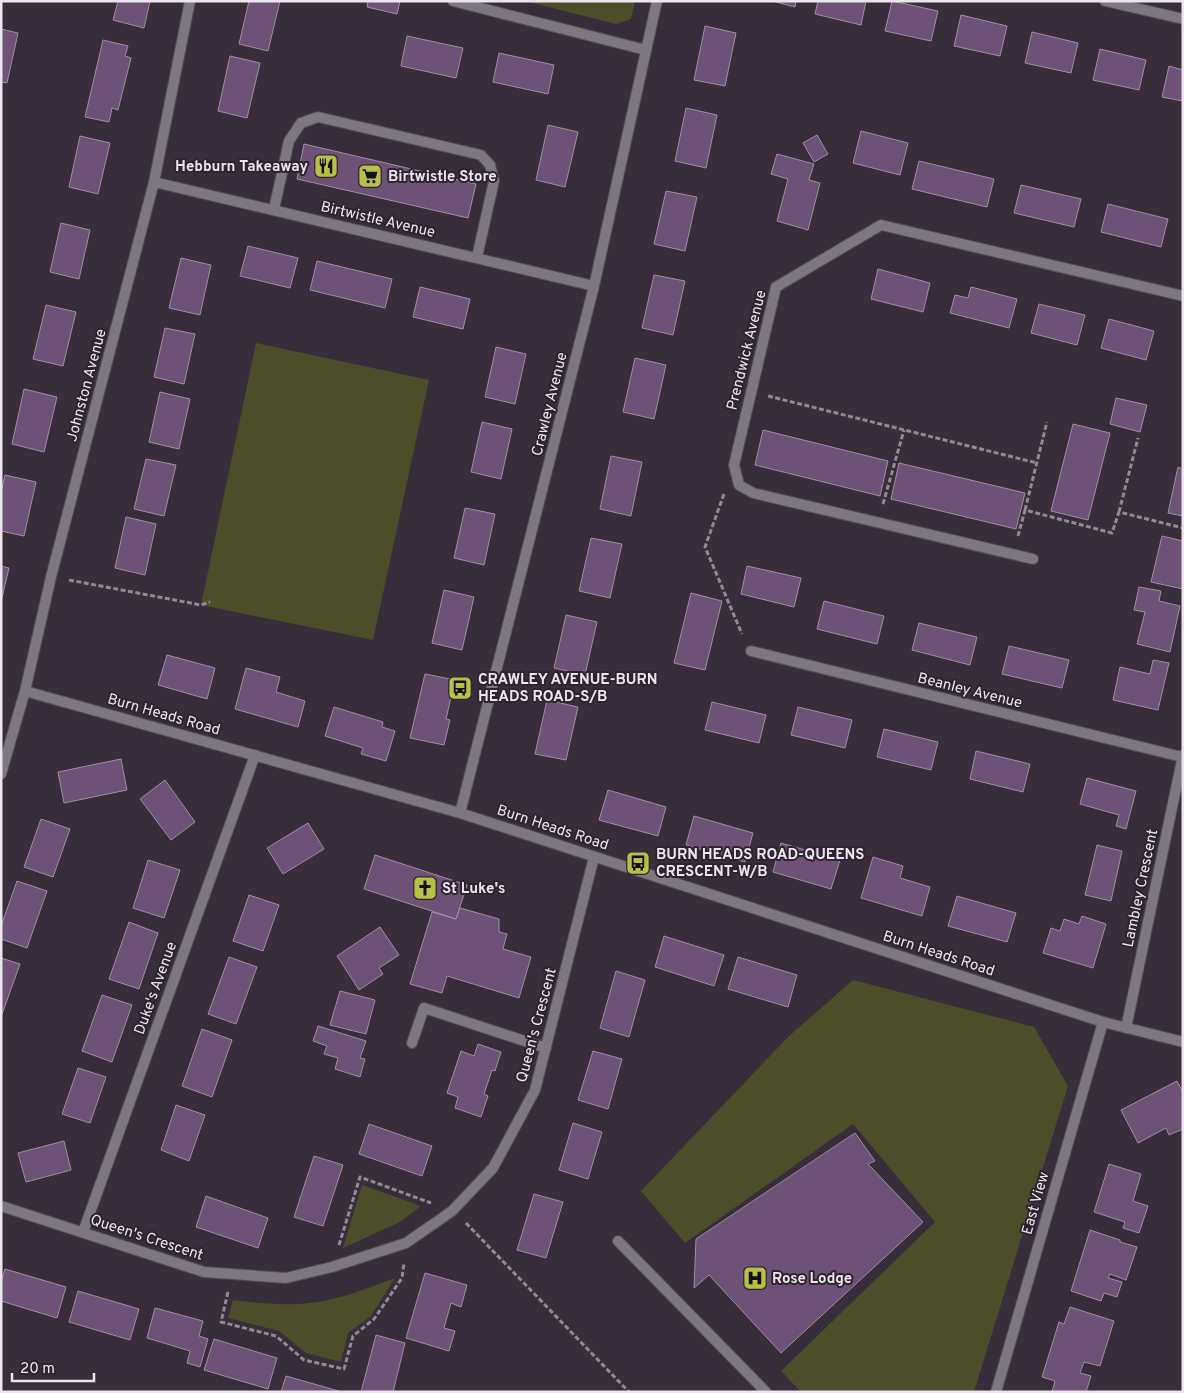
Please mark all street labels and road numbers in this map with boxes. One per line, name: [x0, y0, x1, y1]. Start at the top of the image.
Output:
street label: Birtwistle Avenue: [319, 198, 437, 243]
street label: Prendwick Avenue: [723, 288, 772, 412]
street label: Johnston Avenue: [63, 327, 112, 444]
street label: Crawley Avenue: [528, 350, 573, 458]
street label: Beanley Avenue: [915, 669, 1024, 714]
street label: Burn Heads Road: [105, 690, 222, 741]
street label: Burn Heads Road: [494, 801, 611, 855]
street label: Lambley Crescent: [1120, 827, 1163, 949]
street label: Burn Heads Road: [880, 927, 997, 981]
street label: Duke's Avenue: [131, 939, 182, 1038]
street label: Queen's Crescent: [513, 966, 562, 1085]
street label: East View: [1018, 1170, 1055, 1237]
street label: Queen's Crescent: [88, 1211, 205, 1266]

